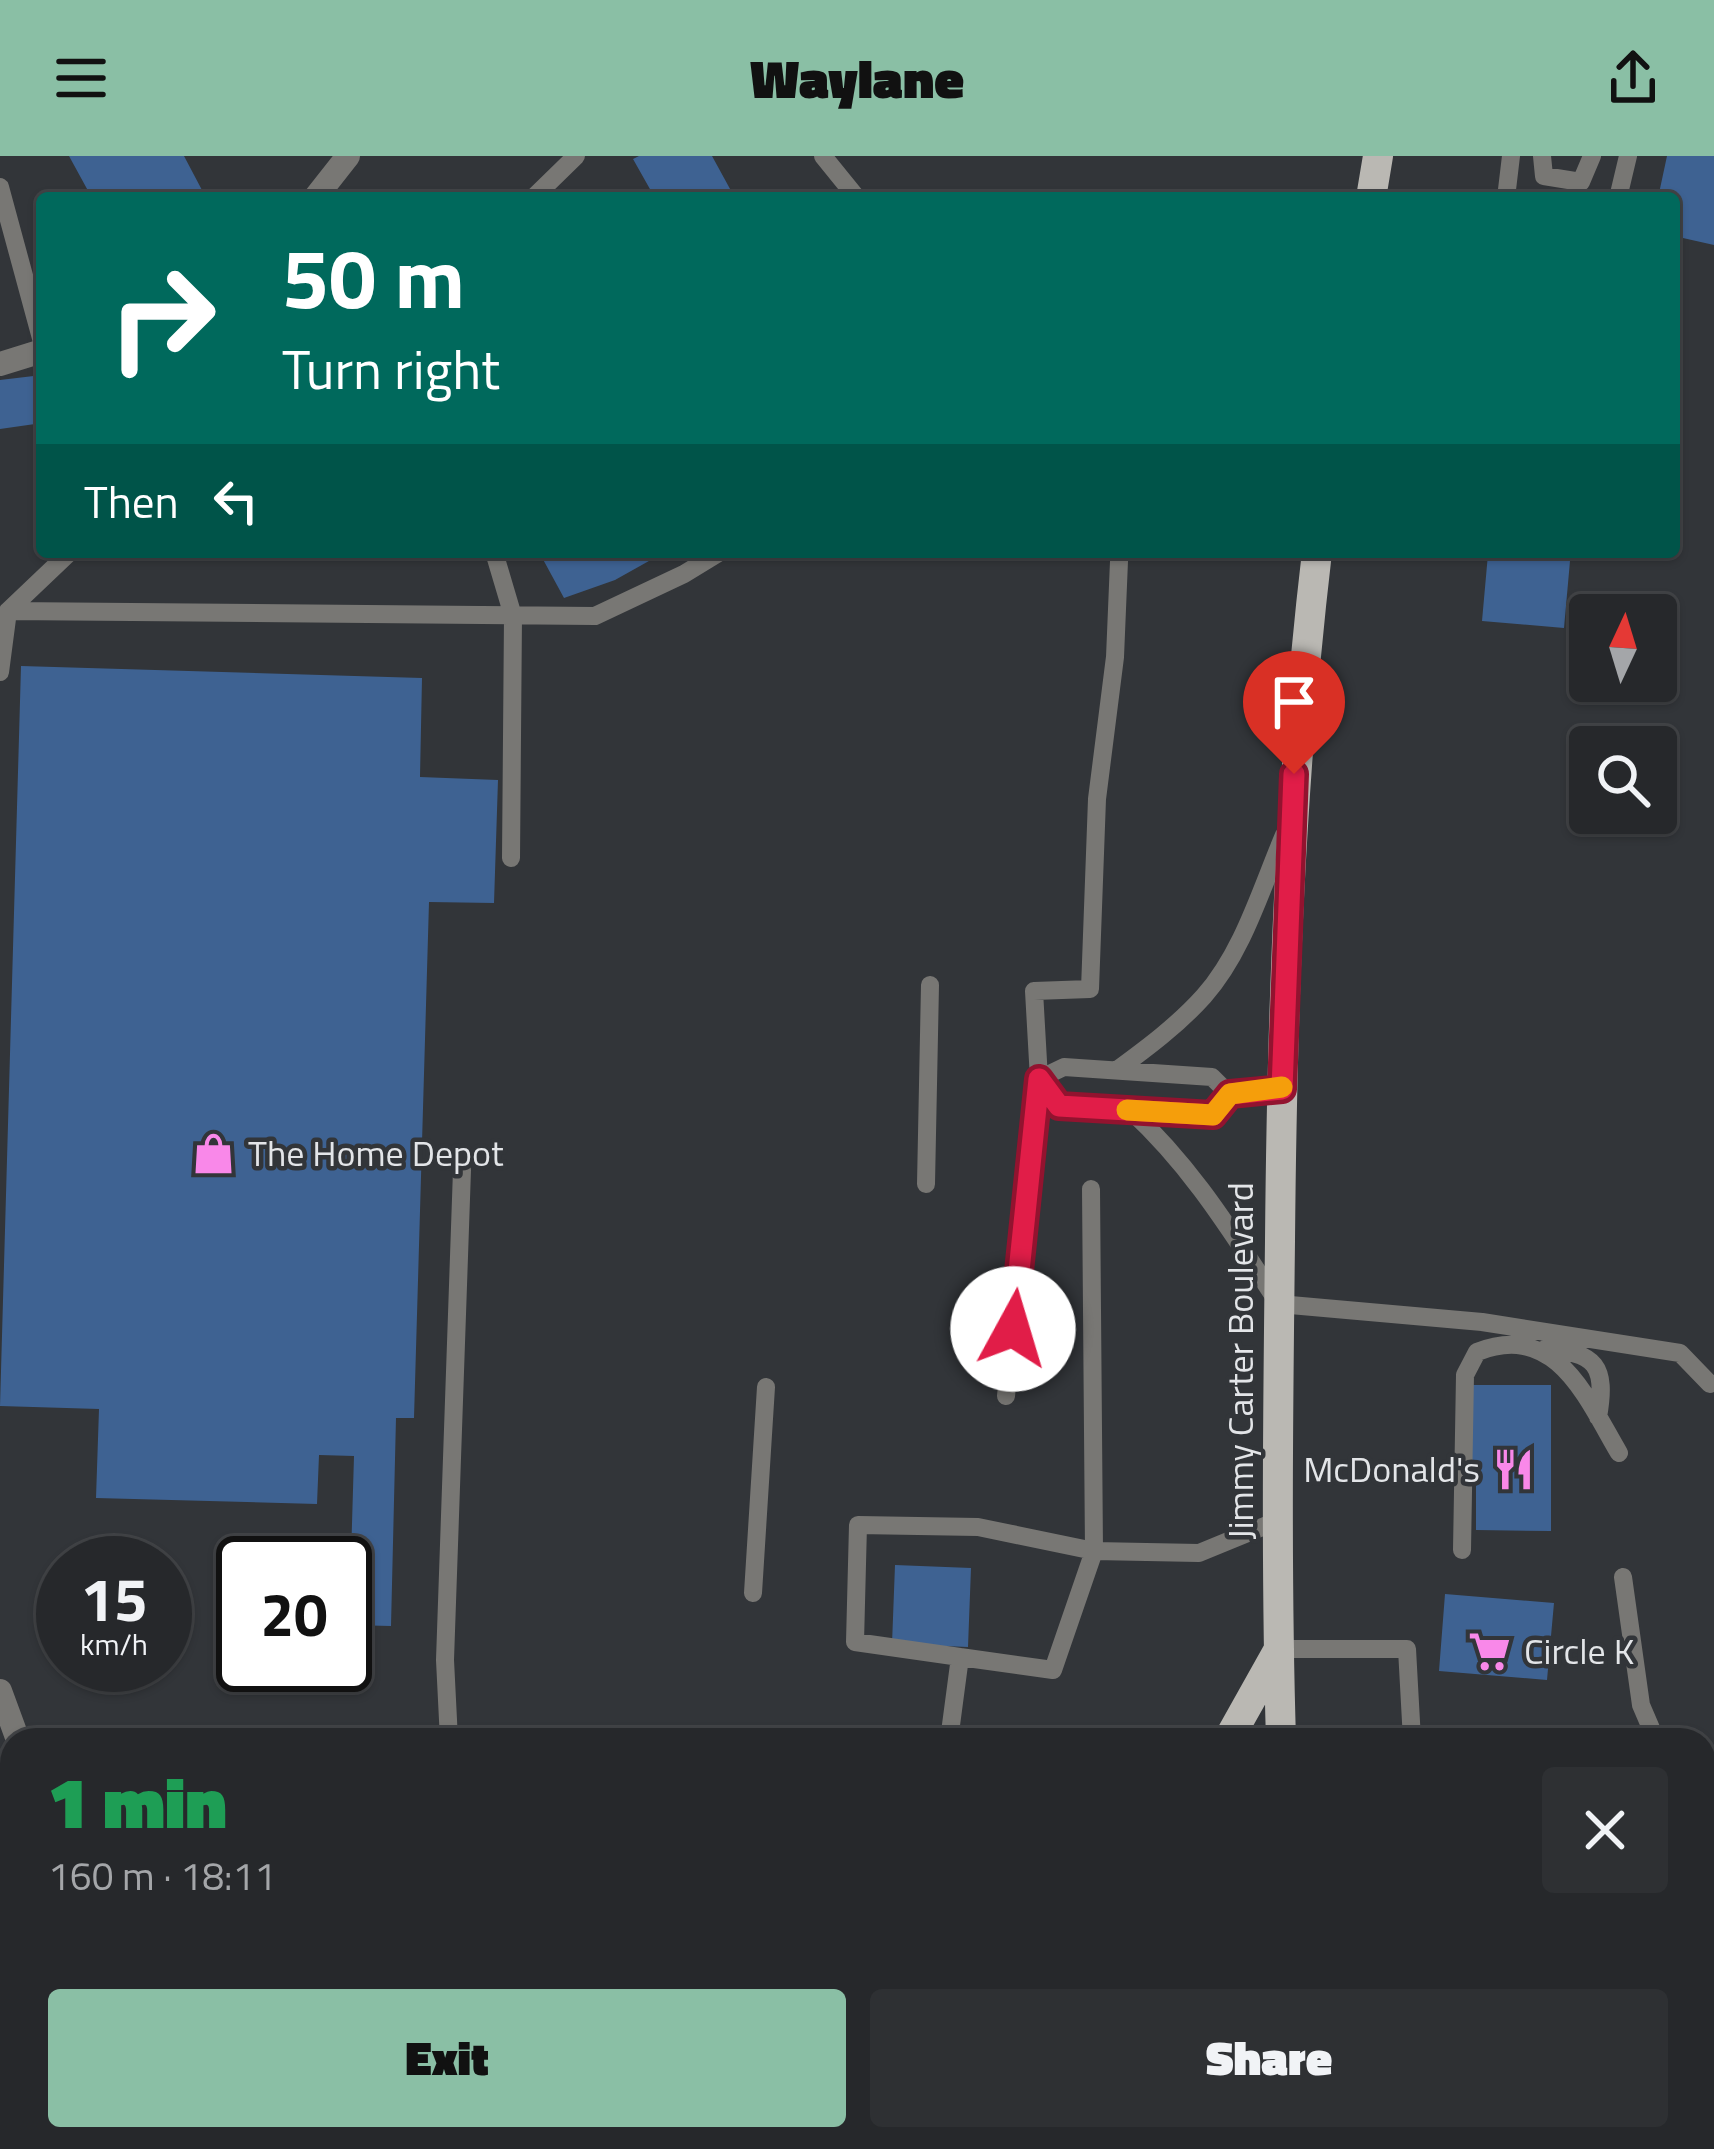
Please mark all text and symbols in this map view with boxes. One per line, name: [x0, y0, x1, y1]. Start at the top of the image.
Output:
text: Waylane: [750, 37, 964, 119]
icon: menu: [48, 45, 114, 111]
icon: share: [1600, 45, 1666, 111]
text: 50 m: [282, 213, 465, 341]
icon: right: [84, 240, 240, 396]
text: Turn right: [282, 328, 500, 410]
text: Then: [84, 467, 179, 535]
icon: left: [203, 468, 269, 534]
north arrow: [1569, 594, 1677, 702]
map controls: [1569, 594, 1677, 834]
pin: [1243, 651, 1345, 774]
icon: arrive: [1261, 669, 1327, 735]
button: search: [1569, 726, 1677, 834]
place label: The Home Depot: [248, 1125, 504, 1180]
shop icon: The Home Depot: [191, 1130, 237, 1176]
street label: Jimmy Carter Boulevard: [1212, 1182, 1267, 1540]
position arrow: [950, 1266, 1076, 1392]
place label: McDonald's: [1303, 1441, 1480, 1496]
restaurant icon: McDonald's: [1491, 1446, 1537, 1492]
speed limit sign: 20: [216, 1536, 372, 1692]
text: 15: [80, 1553, 148, 1644]
text: km/h: [80, 1621, 148, 1667]
place label: Circle K: [1524, 1623, 1634, 1678]
supermarket icon: Circle K: [1467, 1628, 1513, 1674]
text: 1 min: [48, 1746, 227, 1856]
button: close: [1542, 1767, 1668, 1893]
text: 160 m · 18:11: [48, 1846, 276, 1905]
button: Exit: [48, 1989, 846, 2127]
button: Share: [870, 1989, 1668, 2127]

